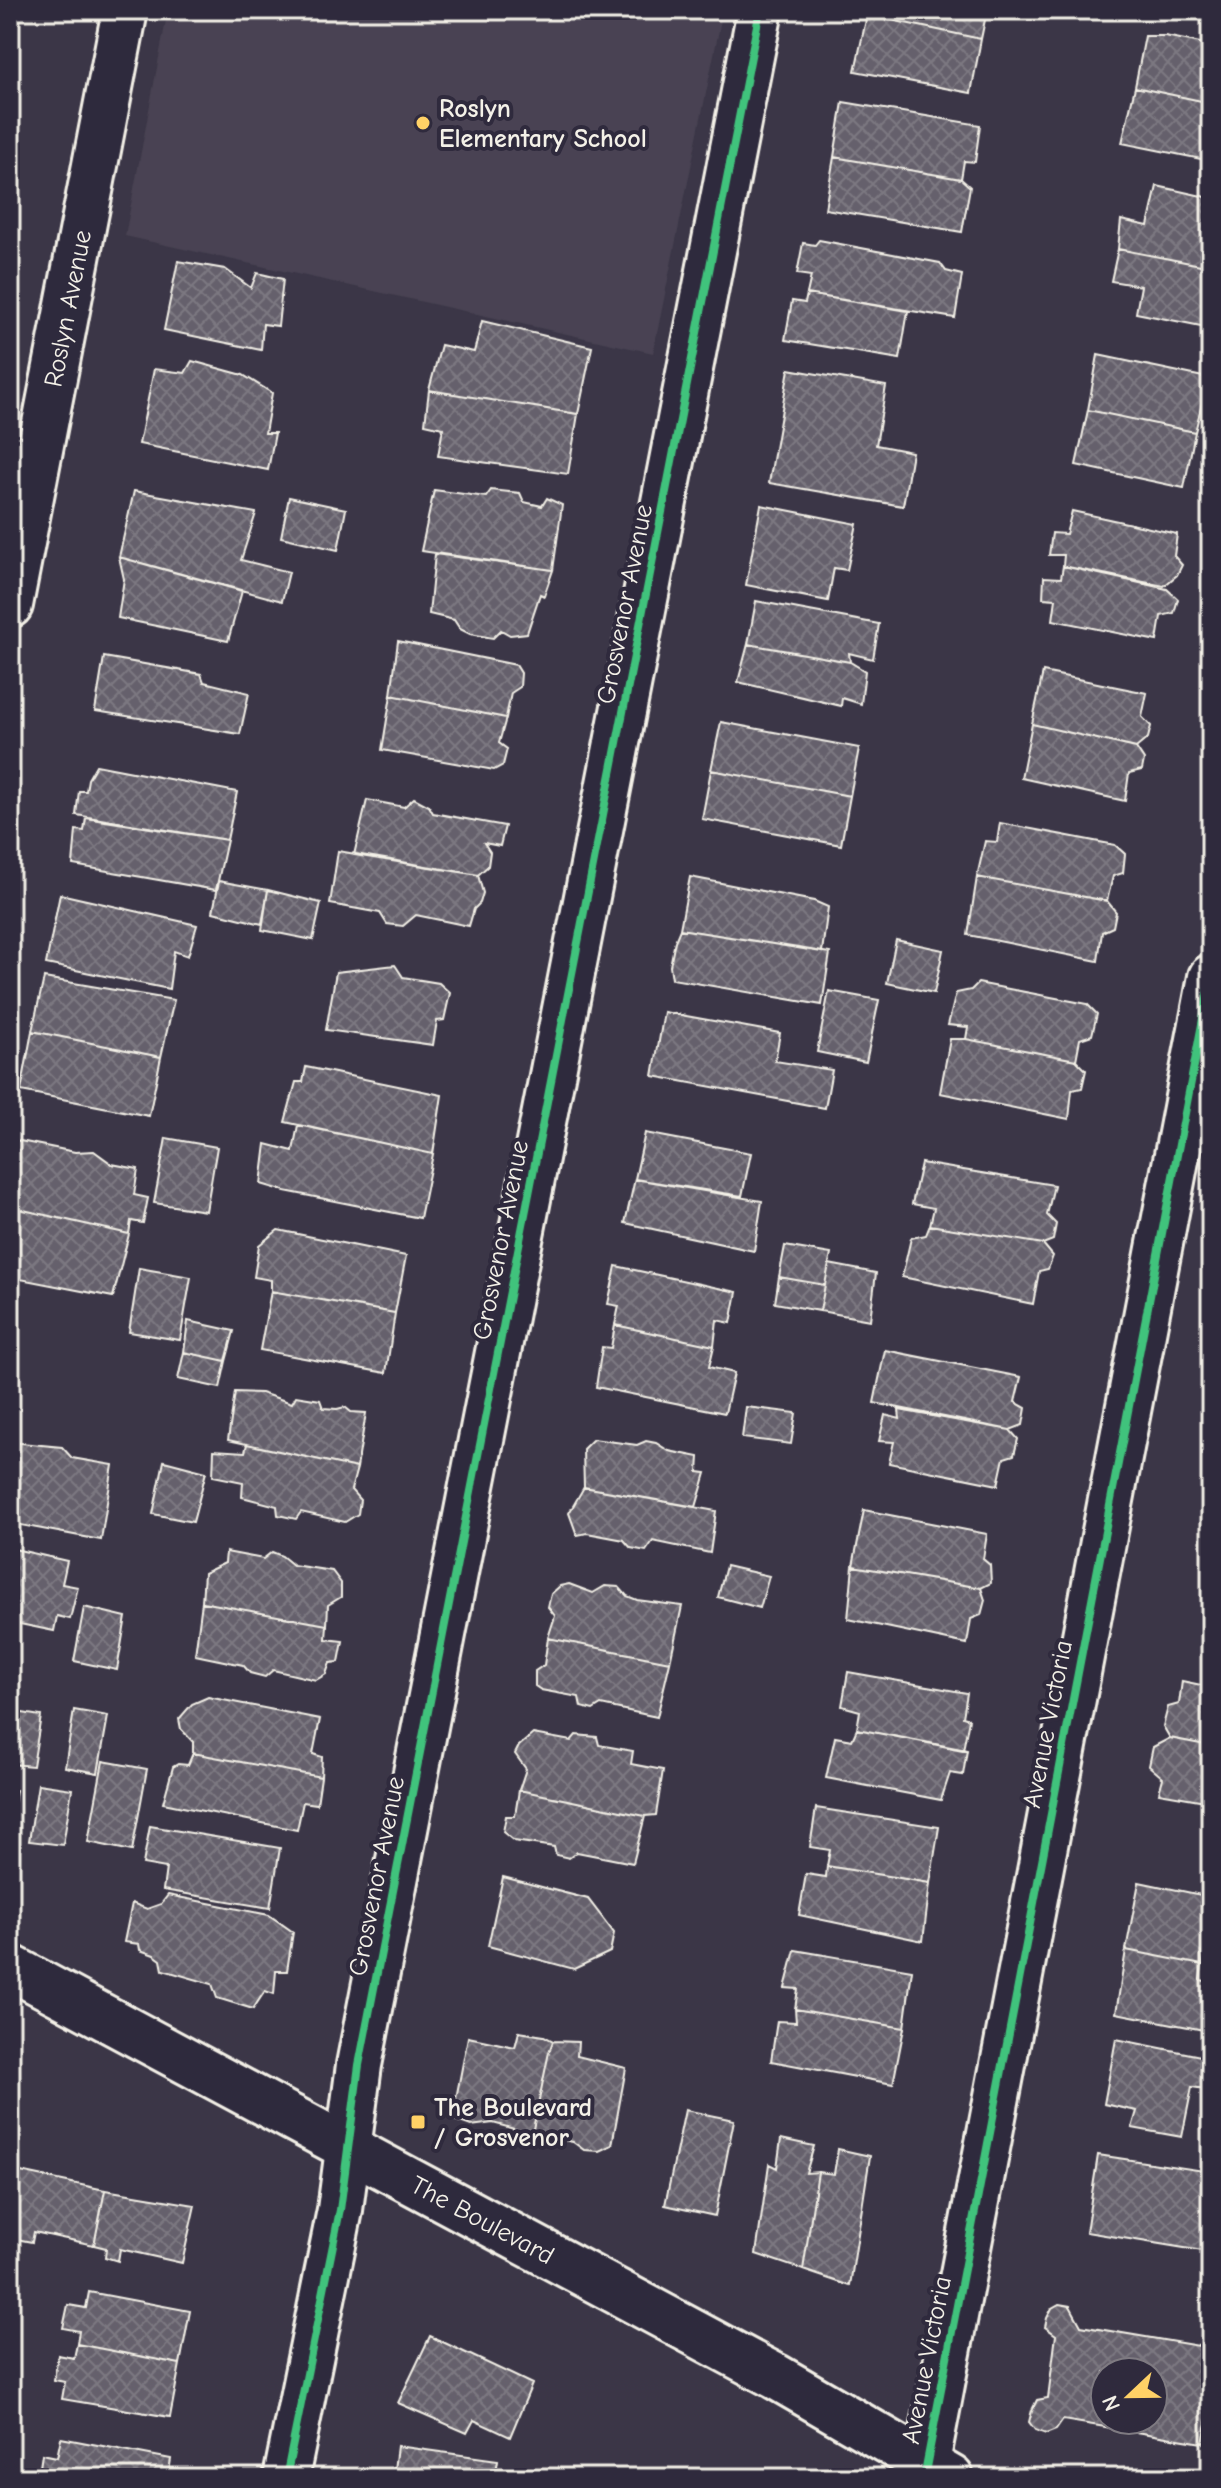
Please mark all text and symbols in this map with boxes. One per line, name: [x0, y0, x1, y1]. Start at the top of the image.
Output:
place label: Roslyn Elementary School: [439, 94, 647, 154]
marker: Roslyn Elementary School: [414, 114, 432, 132]
street label: Roslyn Avenue: [38, 228, 98, 390]
street label: Grosvenor Avenue: [591, 502, 659, 706]
street label: Grosvenor Avenue: [467, 1138, 535, 1342]
street label: Avenue Victoria: [1017, 1638, 1079, 1811]
street label: Grosvenor Avenue: [343, 1774, 411, 1978]
place label: The Boulevard / Grosvenor: [434, 2093, 592, 2153]
marker: The Boulevard / Grosvenor: [409, 2113, 427, 2131]
street label: The Boulevard: [405, 2170, 559, 2271]
street label: Avenue Victoria: [896, 2274, 958, 2447]
north arrow: [1089, 2356, 1169, 2436]
text: N: [1097, 2392, 1126, 2415]

